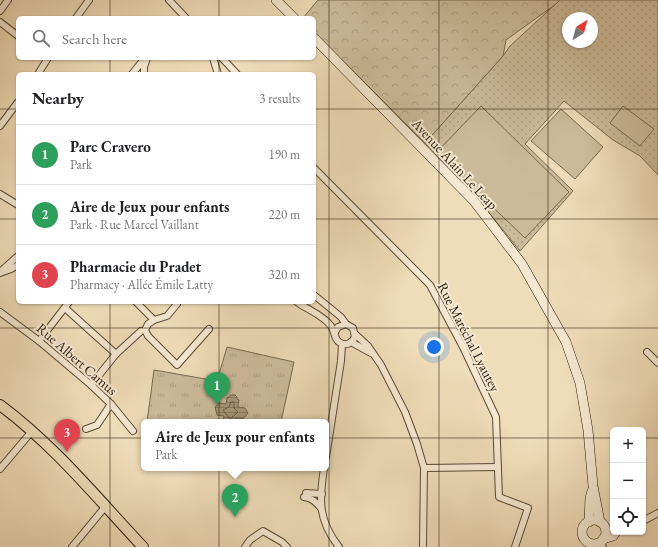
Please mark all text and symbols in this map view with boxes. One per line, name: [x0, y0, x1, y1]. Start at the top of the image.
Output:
north arrow: [562, 12, 598, 48]
search box: [16, 16, 316, 60]
icon: search: [30, 27, 52, 49]
text: Search here: [62, 29, 127, 48]
text: Nearby: [32, 87, 84, 109]
text: 3 results: [259, 90, 300, 107]
street label: Avenue Alain Le Leap: [407, 114, 502, 213]
text: Parc Cravero: [70, 137, 151, 156]
text: 1: [42, 146, 48, 163]
text: 190 m: [269, 146, 300, 163]
text: Park: [70, 156, 92, 173]
text: Aire de Jeux pour enfants: [70, 197, 230, 216]
text: 2: [42, 206, 48, 223]
text: 220 m: [269, 206, 300, 223]
text: Park · Rue Marcel Vaillant: [70, 216, 199, 233]
text: Pharmacie du Pradet: [70, 257, 201, 276]
text: 3: [42, 266, 48, 283]
text: 320 m: [269, 266, 300, 283]
text: Pharmacy · Allée Émile Latty: [70, 276, 213, 293]
street label: Rue Maréchal Lyautey: [434, 279, 505, 396]
street label: Rue Albert Camus: [33, 319, 122, 399]
your location: [424, 337, 444, 357]
pin: 1: [204, 372, 230, 405]
pin: 3: [54, 419, 80, 452]
popup: [141, 419, 329, 471]
text: Aire de Jeux pour enfants: [155, 427, 315, 446]
map controls: [610, 427, 646, 535]
button: +: [610, 427, 646, 463]
text: Park: [155, 446, 177, 463]
button: −: [610, 463, 646, 499]
pin: 2: [222, 484, 248, 517]
button: locate: [610, 499, 646, 535]

